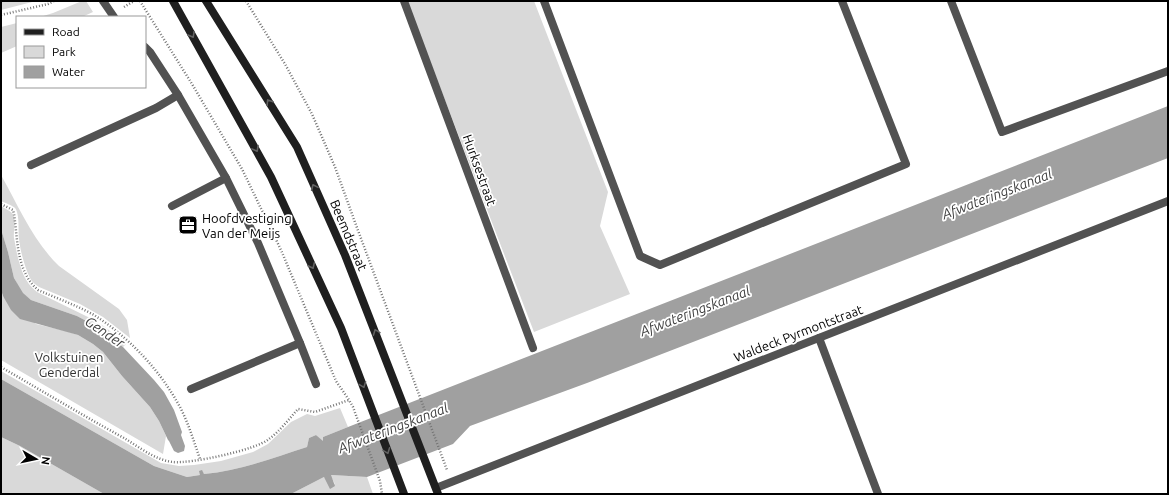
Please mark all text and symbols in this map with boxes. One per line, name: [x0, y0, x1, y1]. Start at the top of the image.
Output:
legend: [16, 16, 146, 88]
text: Road: [52, 25, 80, 38]
one-way arrow: [188, 31, 195, 38]
text: Park: [52, 45, 76, 58]
text: Water: [52, 65, 85, 78]
one-way arrow: [266, 99, 273, 106]
street label: Hurksestraat: [461, 132, 499, 208]
one-way arrow: [251, 145, 258, 152]
water label: Afwateringskanaal: [939, 166, 1054, 223]
one-way arrow: [311, 183, 319, 191]
street label: Beemdstraat: [328, 197, 370, 273]
place label: Hoofdvestiging Van der Meijs: [202, 211, 292, 240]
office icon: Hoofdvestiging Van der Meijs: [177, 214, 199, 236]
one-way arrow: [307, 261, 315, 269]
water label: Afwateringskanaal: [637, 283, 752, 340]
street label: Waldeck Pyrmontstraat: [732, 302, 864, 364]
water label: Gender: [82, 313, 128, 351]
one-way arrow: [372, 329, 380, 336]
park label: Volkstuinen Genderdal: [35, 350, 103, 379]
one-way arrow: [358, 382, 366, 389]
water label: Afwateringskanaal: [335, 400, 450, 457]
north arrow: [16, 439, 56, 479]
one-way arrow: [383, 447, 391, 454]
text: N: [39, 456, 52, 466]

